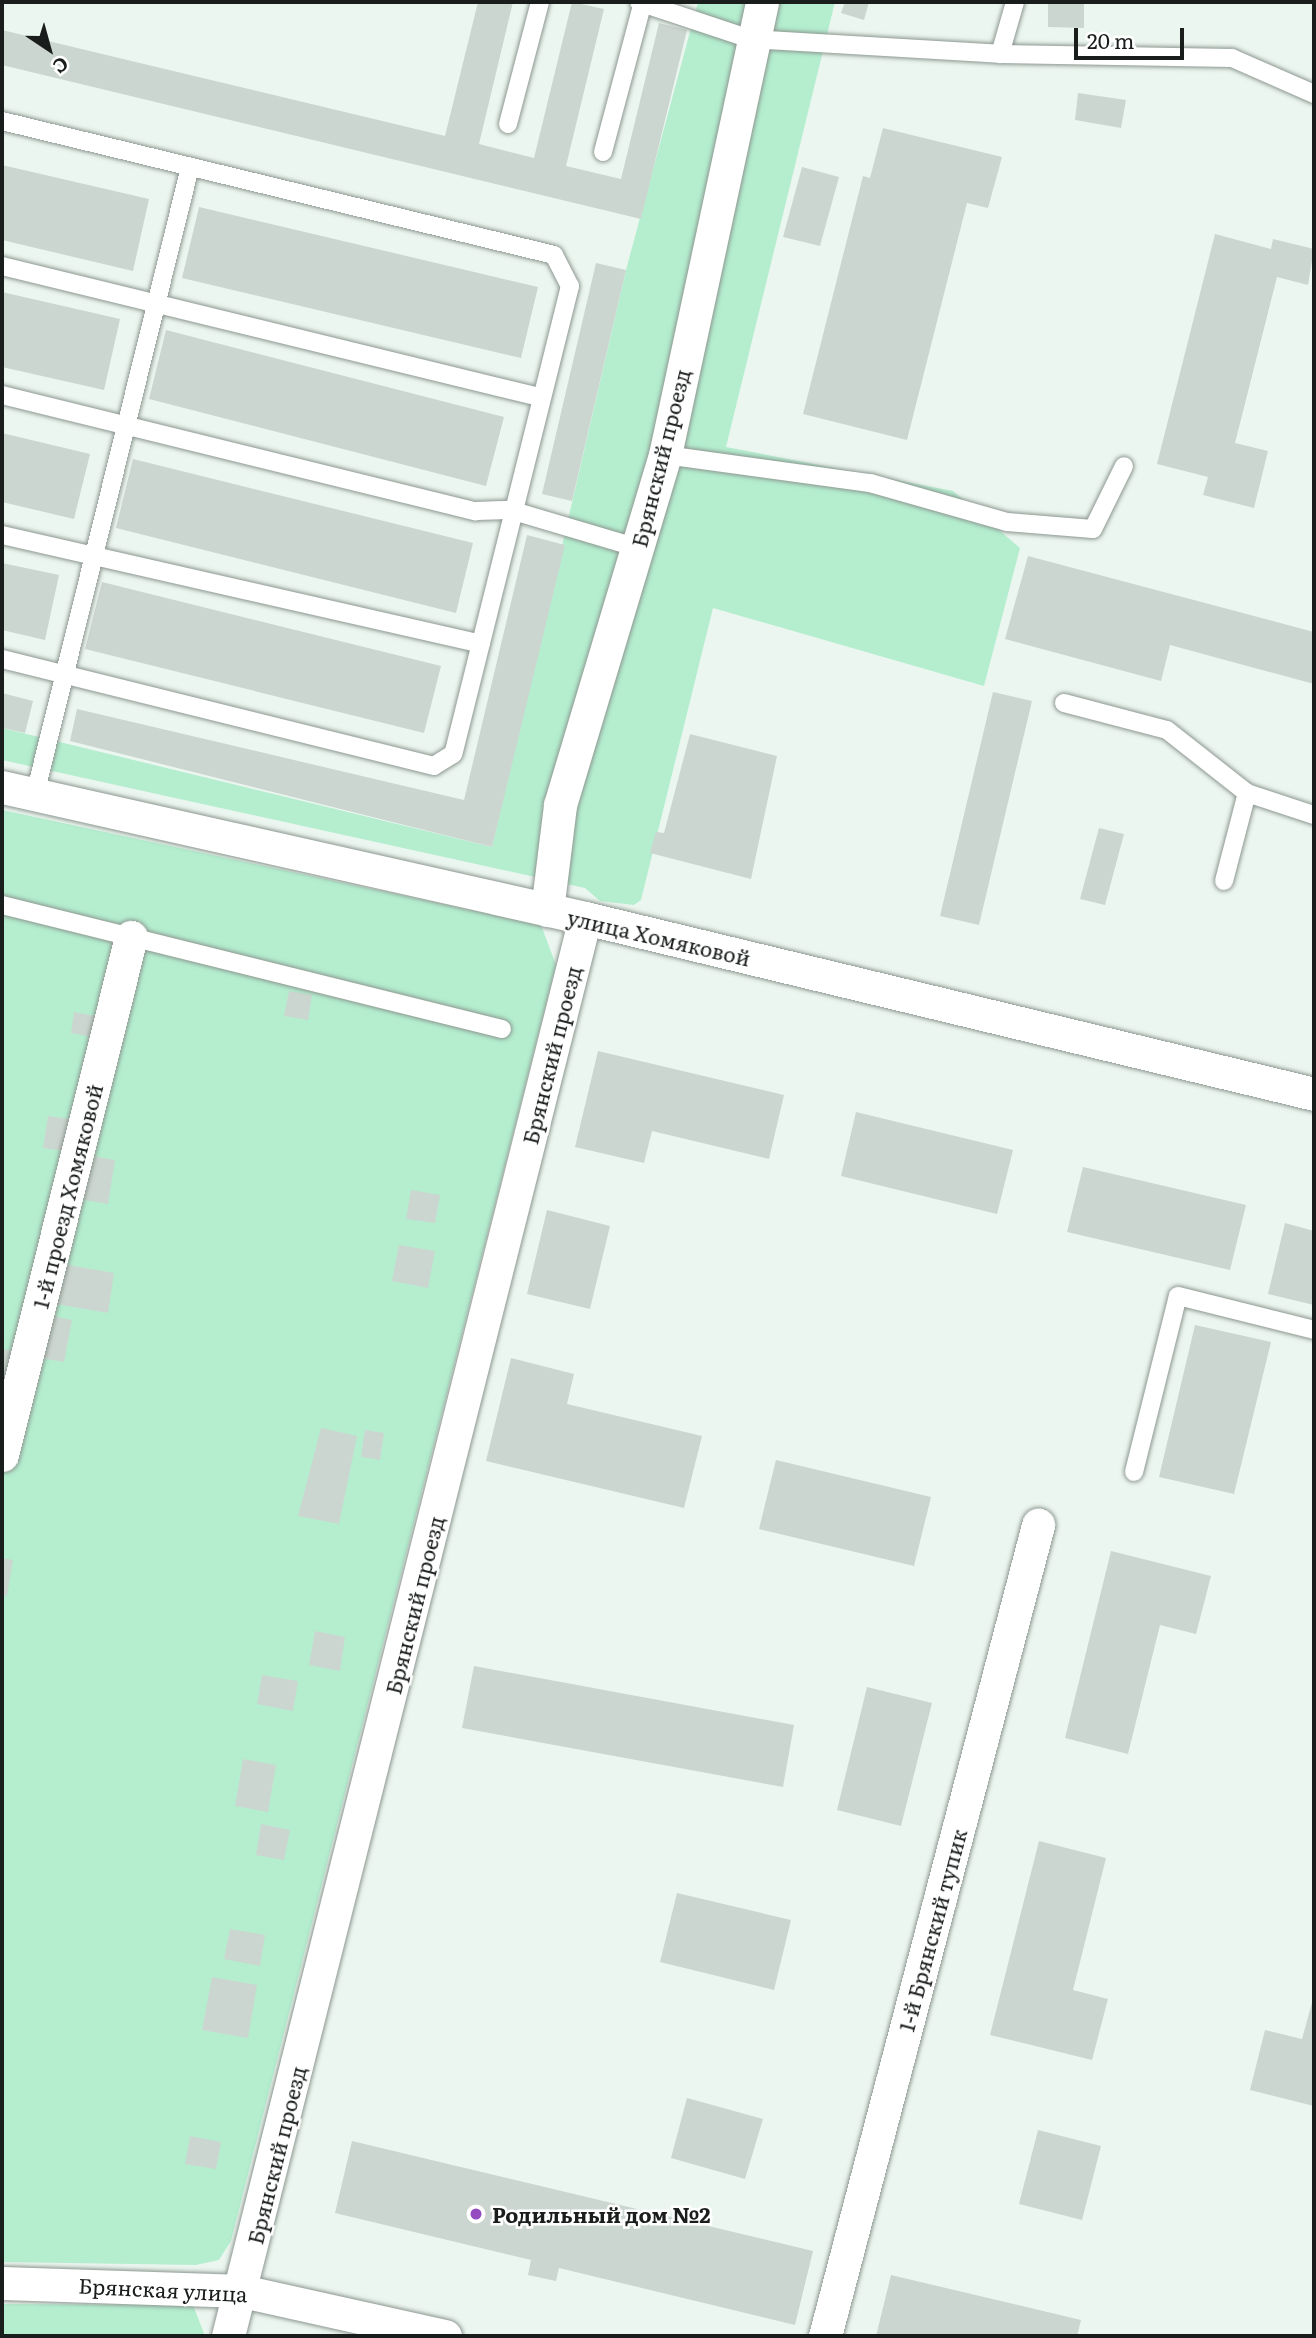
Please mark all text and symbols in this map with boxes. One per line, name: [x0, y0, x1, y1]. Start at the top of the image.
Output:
north arrow: [14, 14, 84, 84]
scale bar: [1078, 14, 1188, 58]
text: 20 m: [1087, 24, 1134, 55]
text: С: [48, 51, 75, 81]
street label: Брянский проезд: [626, 366, 694, 550]
street label: улица Хомяковой: [565, 904, 753, 970]
street label: Брянский проезд: [517, 963, 585, 1147]
street label: 1-й проезд Хомяковой: [27, 1081, 107, 1311]
street label: Брянский проезд: [380, 1513, 448, 1697]
street label: 1-й Брянский тупик: [893, 1826, 971, 2034]
street label: Брянский проезд: [242, 2063, 310, 2247]
place label: Родильный дом №2: [492, 2201, 711, 2227]
marker: Родильный дом №2: [466, 2204, 486, 2224]
street label: Брянская улица: [78, 2272, 248, 2306]

